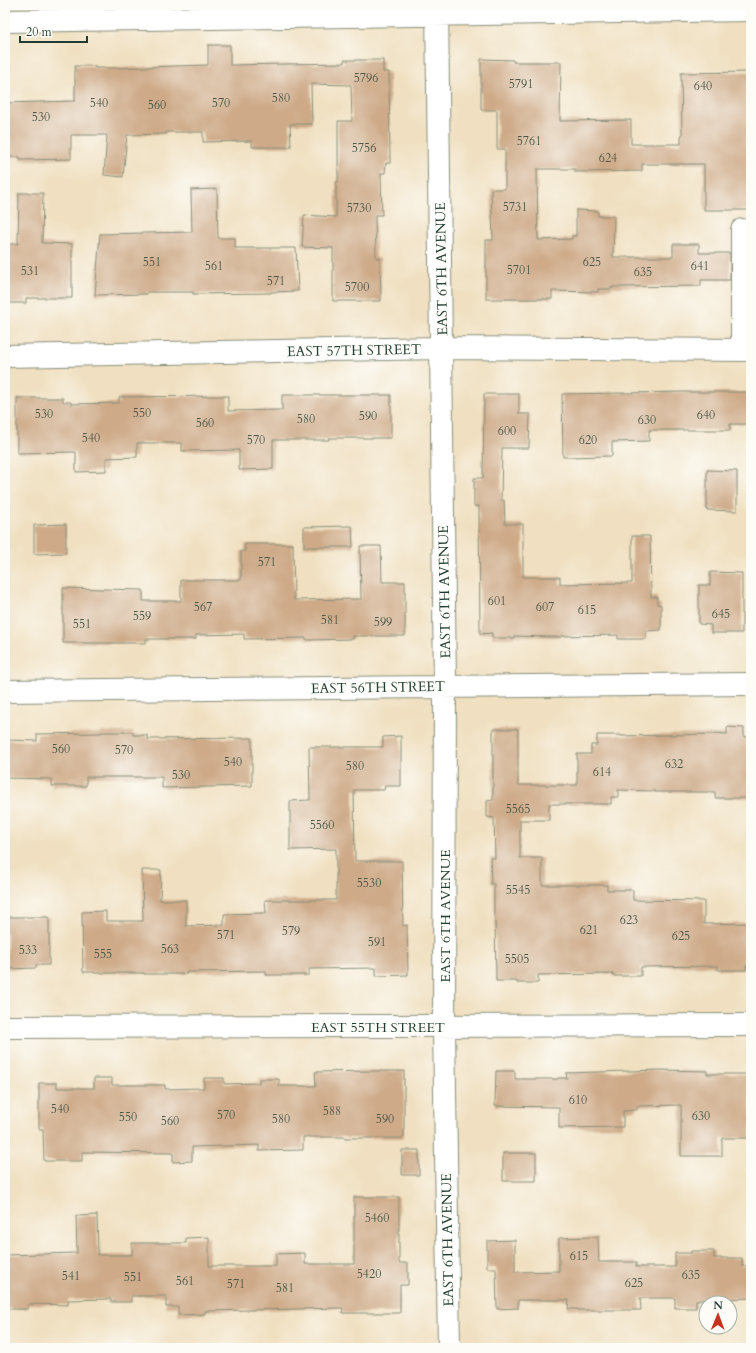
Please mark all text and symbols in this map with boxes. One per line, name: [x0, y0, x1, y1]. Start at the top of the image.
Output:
scale bar: [20, 18, 87, 44]
text: 20 m: [26, 24, 53, 40]
house number: 5796: [354, 70, 378, 86]
house number: 5791: [509, 76, 533, 92]
house number: 640: [694, 78, 712, 94]
house number: 580: [272, 90, 290, 106]
house number: 540: [90, 95, 108, 111]
house number: 570: [212, 95, 230, 111]
house number: 560: [148, 97, 166, 113]
house number: 530: [32, 109, 50, 125]
house number: 5761: [517, 133, 541, 149]
house number: 5756: [352, 140, 376, 156]
house number: 624: [599, 150, 617, 166]
house number: 5731: [503, 199, 527, 215]
house number: 5730: [347, 200, 371, 216]
street label: EAST 6TH AVENUE: [431, 202, 452, 336]
house number: 551: [143, 254, 161, 270]
house number: 625: [583, 254, 601, 270]
house number: 561: [205, 258, 223, 274]
house number: 641: [691, 258, 709, 274]
house number: 5701: [507, 262, 531, 278]
house number: 531: [21, 263, 39, 279]
house number: 635: [634, 264, 652, 280]
house number: 571: [267, 273, 285, 289]
house number: 5700: [345, 279, 369, 295]
street label: EAST 57TH STREET: [287, 340, 421, 361]
house number: 550: [133, 405, 151, 421]
house number: 530: [35, 406, 53, 422]
house number: 640: [697, 407, 715, 423]
house number: 590: [359, 408, 377, 424]
house number: 580: [297, 411, 315, 427]
house number: 630: [638, 412, 656, 428]
house number: 560: [196, 415, 214, 431]
house number: 600: [498, 423, 516, 439]
house number: 540: [82, 430, 100, 446]
house number: 570: [247, 432, 265, 448]
house number: 620: [579, 432, 597, 448]
street label: EAST 6TH AVENUE: [434, 525, 455, 659]
house number: 571: [258, 554, 276, 570]
house number: 601: [488, 593, 506, 609]
house number: 567: [194, 599, 212, 615]
house number: 607: [536, 599, 554, 615]
house number: 615: [578, 602, 596, 618]
house number: 645: [712, 606, 730, 622]
house number: 559: [133, 608, 151, 624]
house number: 581: [321, 612, 339, 628]
house number: 599: [374, 614, 392, 630]
house number: 551: [73, 616, 91, 632]
street label: EAST 56TH STREET: [311, 677, 445, 698]
house number: 560: [52, 741, 70, 757]
house number: 570: [115, 742, 133, 758]
house number: 540: [224, 754, 242, 770]
house number: 632: [665, 756, 683, 772]
house number: 580: [346, 758, 364, 774]
house number: 614: [593, 764, 611, 780]
house number: 530: [172, 767, 190, 783]
house number: 5565: [506, 801, 530, 817]
house number: 5560: [310, 817, 334, 833]
street label: EAST 6TH AVENUE: [436, 849, 455, 983]
house number: 5530: [357, 875, 381, 891]
house number: 5545: [506, 882, 530, 898]
house number: 623: [620, 912, 638, 928]
house number: 621: [580, 922, 598, 938]
house number: 579: [282, 923, 300, 939]
house number: 571: [217, 927, 235, 943]
house number: 625: [672, 928, 690, 944]
house number: 591: [368, 934, 386, 950]
house number: 563: [161, 941, 179, 957]
house number: 533: [19, 942, 37, 958]
house number: 555: [94, 946, 112, 962]
house number: 5505: [505, 951, 529, 967]
street label: EAST 55TH STREET: [311, 1018, 445, 1037]
house number: 610: [569, 1092, 587, 1108]
house number: 540: [51, 1101, 69, 1117]
house number: 588: [323, 1103, 341, 1119]
house number: 570: [217, 1107, 235, 1123]
house number: 630: [692, 1108, 710, 1124]
house number: 550: [119, 1109, 137, 1125]
house number: 580: [272, 1111, 290, 1127]
house number: 590: [376, 1111, 394, 1127]
house number: 560: [161, 1113, 179, 1129]
street label: EAST 6TH AVENUE: [437, 1173, 458, 1307]
house number: 5460: [365, 1210, 389, 1226]
house number: 615: [570, 1248, 588, 1264]
house number: 5420: [357, 1266, 381, 1282]
house number: 635: [682, 1267, 700, 1283]
house number: 541: [62, 1268, 80, 1284]
house number: 551: [124, 1269, 142, 1285]
house number: 561: [176, 1273, 194, 1289]
house number: 625: [625, 1275, 643, 1291]
house number: 571: [227, 1276, 245, 1292]
house number: 581: [276, 1280, 294, 1296]
north arrow: [698, 1295, 738, 1335]
text: N: [713, 1298, 724, 1313]

